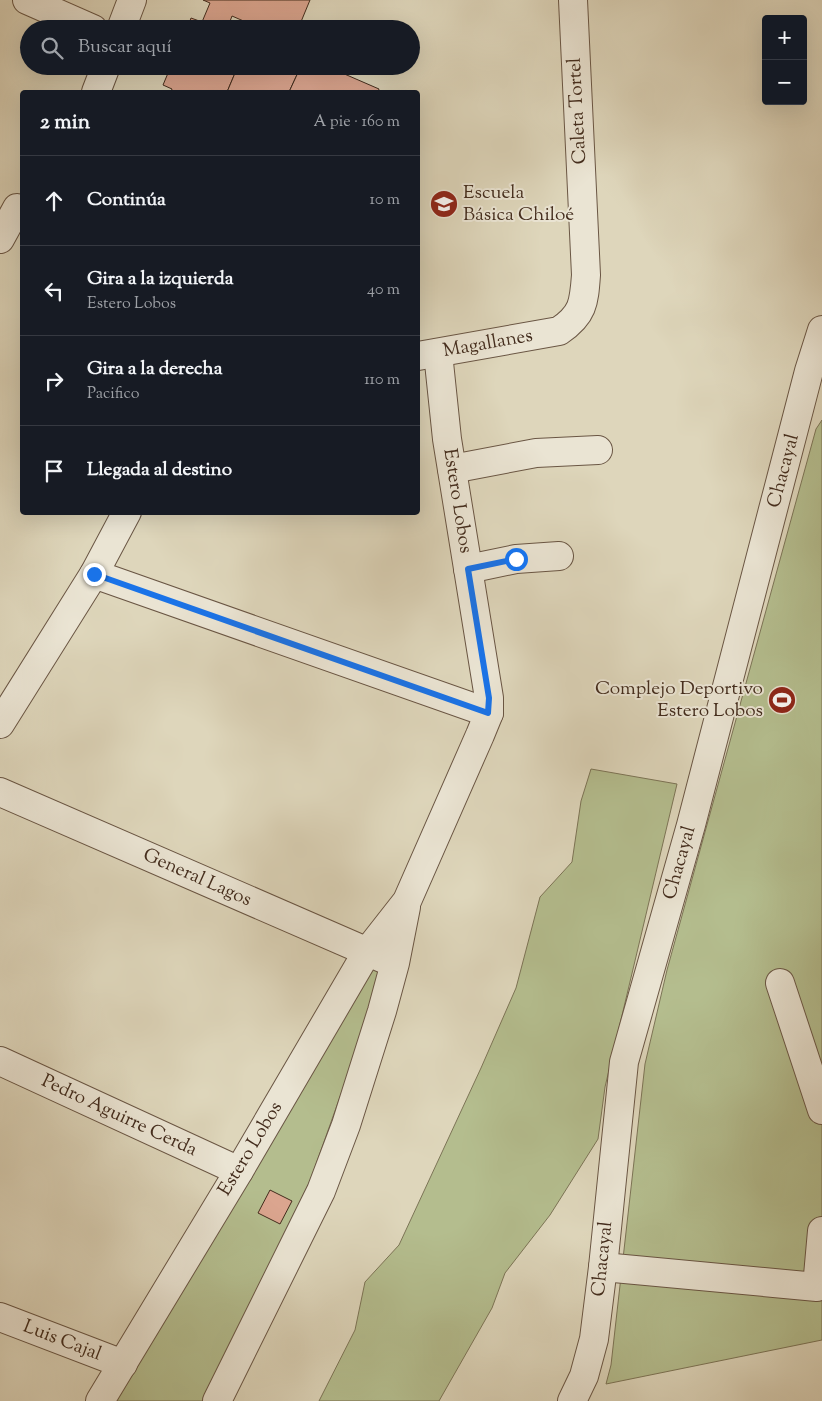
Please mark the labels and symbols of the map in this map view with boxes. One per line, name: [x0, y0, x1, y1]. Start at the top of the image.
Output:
street label: Caleta Tortel: [562, 57, 594, 165]
place label: Escuela Básica Chiloé: [463, 180, 574, 229]
school or university icon: Escuela Básica Chiloé: [429, 189, 459, 219]
street label: Magallanes: [441, 323, 535, 365]
street label: Chacayal: [761, 431, 807, 511]
street label: Estero Lobos: [435, 447, 479, 555]
route start: [505, 548, 528, 571]
route end: [83, 563, 106, 586]
place label: Complejo Deportivo Estero Lobos: [595, 676, 763, 725]
sports icon: Complejo Deportivo Estero Lobos: [767, 685, 797, 715]
street label: Chacayal: [657, 823, 703, 903]
street label: General Lagos: [138, 842, 256, 914]
street label: Pedro Aguirre Cerda: [37, 1068, 201, 1164]
street label: Estero Lobos: [212, 1097, 290, 1201]
street label: Chacayal: [586, 1220, 620, 1298]
street label: Luis Cajal: [19, 1314, 105, 1368]

